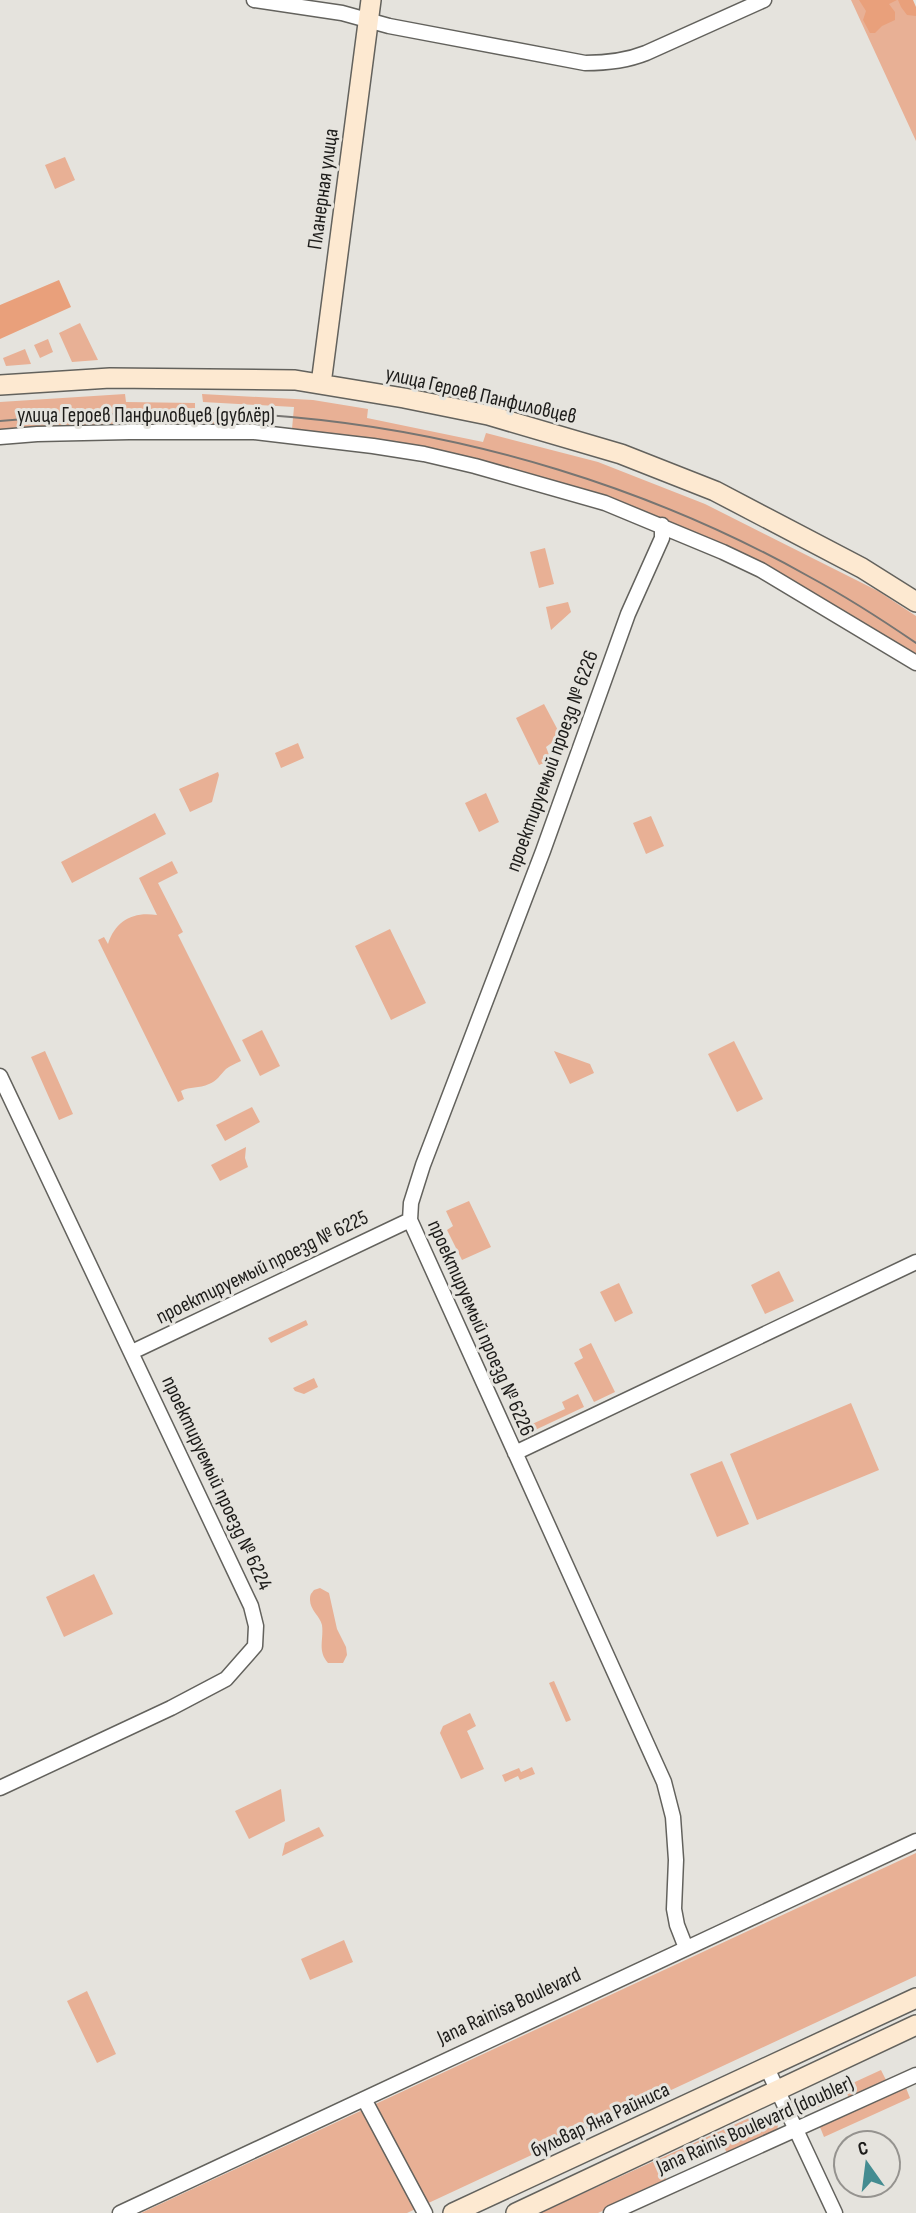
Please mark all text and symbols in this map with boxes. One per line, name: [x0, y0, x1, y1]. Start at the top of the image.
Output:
street label: Планерная улица: [302, 127, 344, 251]
street label: улица Героев Панфиловцев: [383, 361, 579, 429]
street label: улица Героев Панфиловцев (дублёр): [17, 403, 275, 428]
street label: проектируемый проезд № 6226: [500, 647, 604, 875]
street label: проектируемый проезд № 6225: [152, 1205, 372, 1329]
street label: проектируемый проезд № 6226: [422, 1216, 540, 1440]
street label: проектируемый проезд № 6224: [156, 1372, 278, 1594]
street label: Jana Rainisa Boulevard: [432, 1962, 585, 2051]
street label: Jana Rainis Boulevard (doubler): [652, 2070, 857, 2180]
street label: бульвар Яна Райниса: [527, 2077, 673, 2163]
north arrow: [832, 2129, 902, 2199]
text: С: [856, 2137, 871, 2161]

